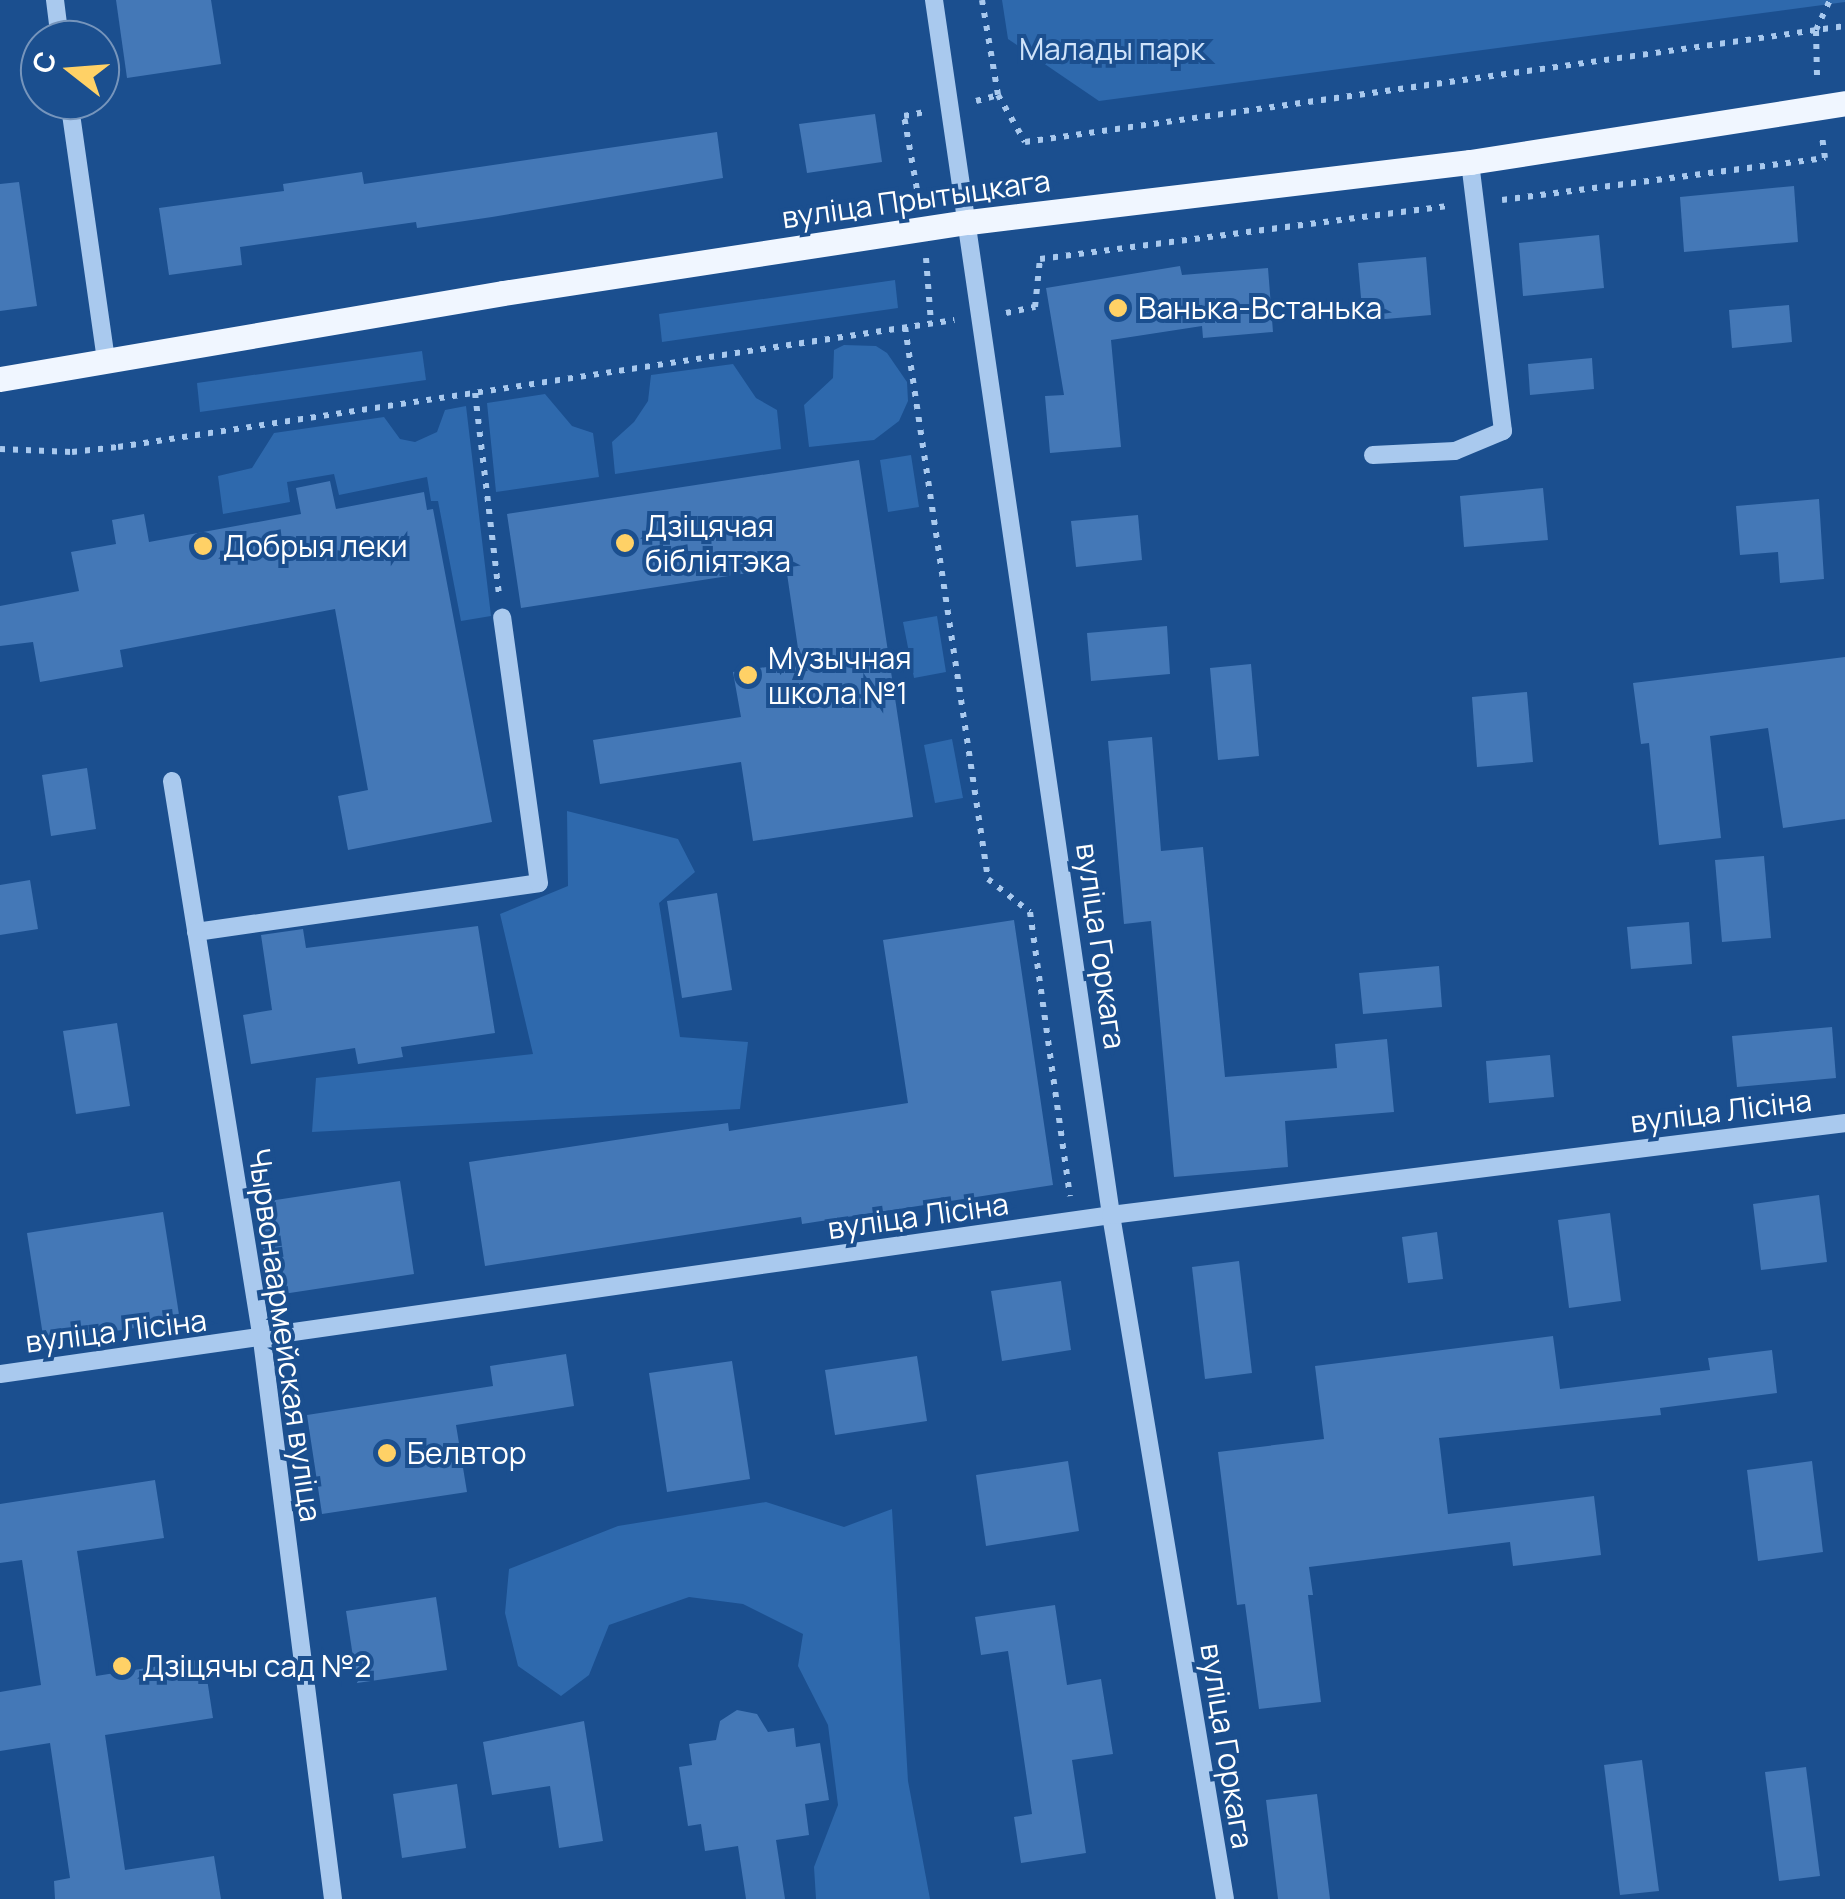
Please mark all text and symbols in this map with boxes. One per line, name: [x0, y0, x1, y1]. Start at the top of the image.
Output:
north arrow: [20, 20, 120, 120]
park label: Малады парк: [1019, 31, 1205, 67]
text: С: [22, 46, 64, 77]
street label: вуліца Прытыцкага: [779, 162, 1053, 236]
place label: Ванька-Встанька: [1138, 290, 1382, 326]
marker: Ванька-Встанька: [1107, 297, 1129, 319]
place label: Дзіцячая бібліятэка: [645, 508, 791, 578]
place label: Добрыя леки: [223, 528, 408, 564]
marker: Дзіцячая бібліятэка: [614, 532, 636, 554]
marker: Добрыя леки: [192, 535, 214, 557]
place label: Музычная школа №1: [768, 640, 912, 710]
marker: Музычная школа №1: [737, 664, 759, 686]
street label: вуліца Горкага: [1069, 841, 1133, 1051]
street label: вуліца Лісіна: [1628, 1082, 1814, 1140]
street label: Чырвонаармейская вуліца: [241, 1146, 329, 1524]
street label: вуліца Лісіна: [825, 1185, 1011, 1247]
street label: вуліца Лісіна: [23, 1302, 209, 1360]
place label: Белвтор: [407, 1435, 526, 1471]
marker: Белвтор: [376, 1442, 398, 1464]
street label: вуліца Горкага: [1193, 1641, 1261, 1851]
place label: Дзіцячы сад №2: [142, 1648, 371, 1684]
marker: Дзіцячы сад №2: [111, 1655, 133, 1677]

